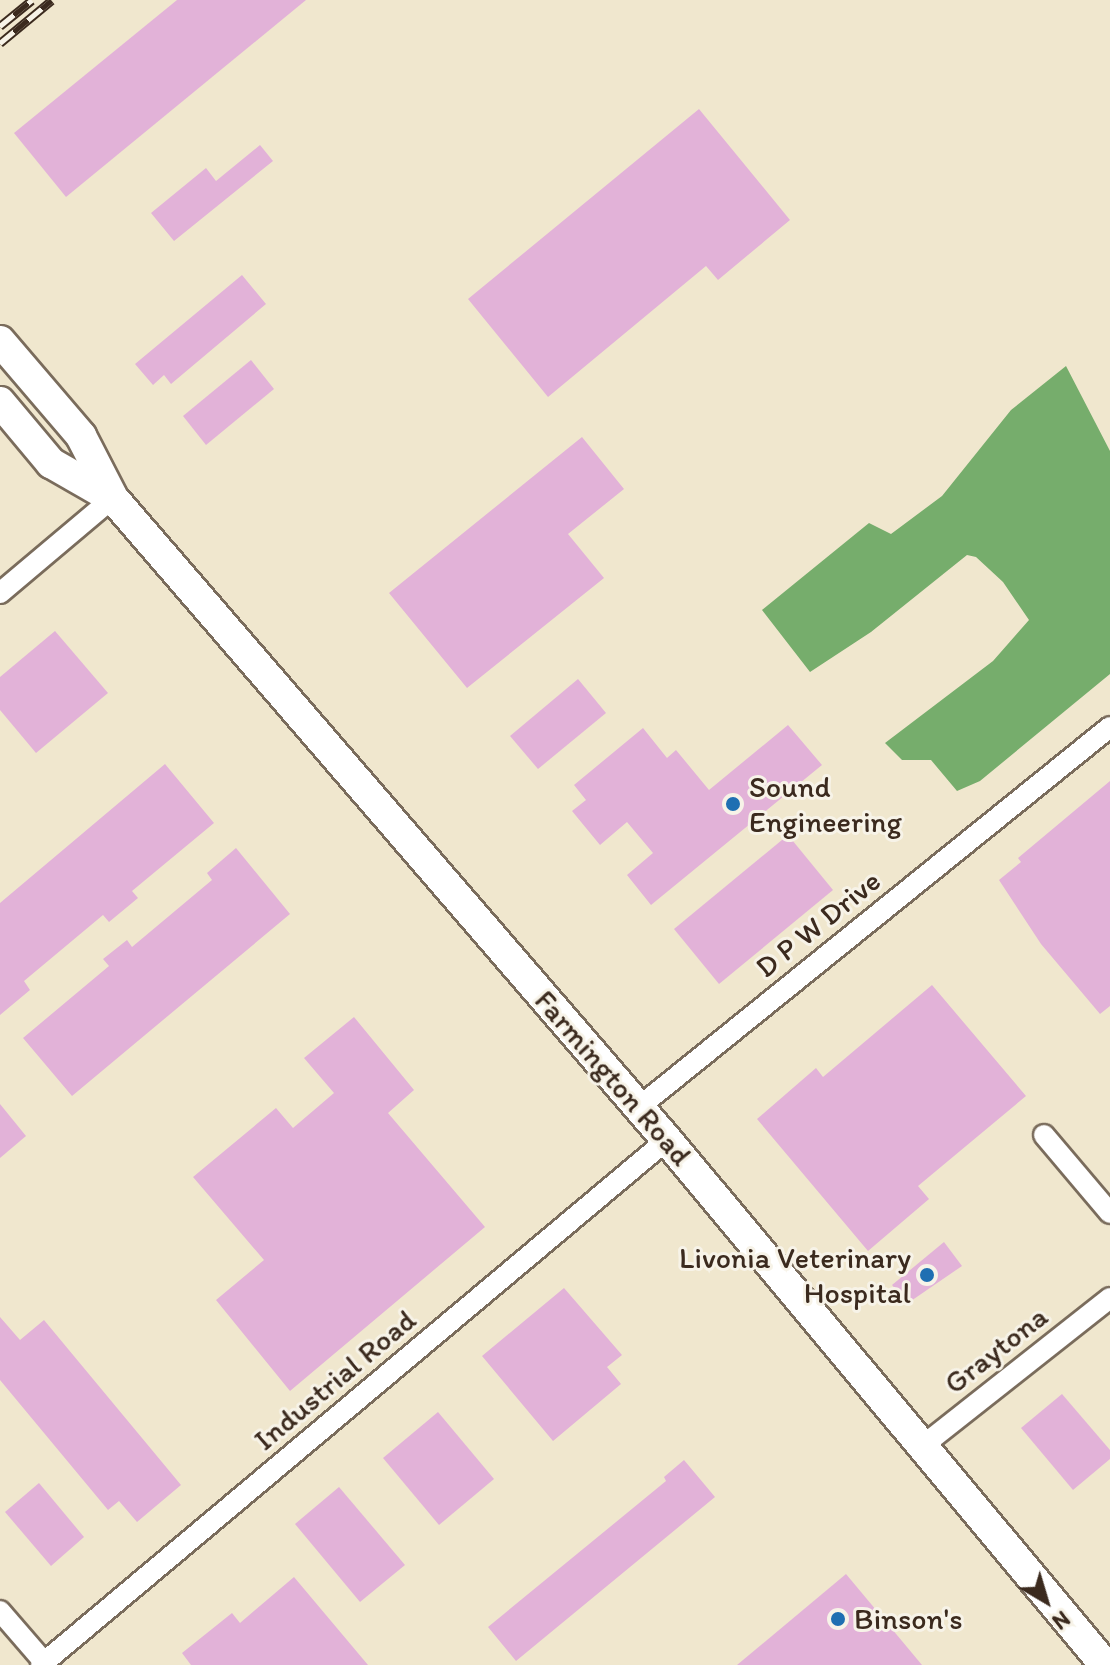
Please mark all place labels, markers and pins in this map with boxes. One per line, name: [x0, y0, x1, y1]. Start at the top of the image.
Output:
place label: Sound Engineering: [749, 769, 902, 840]
marker: Sound Engineering: [724, 795, 742, 813]
place label: Livonia Veterinary Hospital: [679, 1240, 911, 1310]
marker: Livonia Veterinary Hospital: [918, 1266, 936, 1284]
place label: Binson's: [854, 1601, 963, 1637]
marker: Binson's: [829, 1610, 847, 1628]

